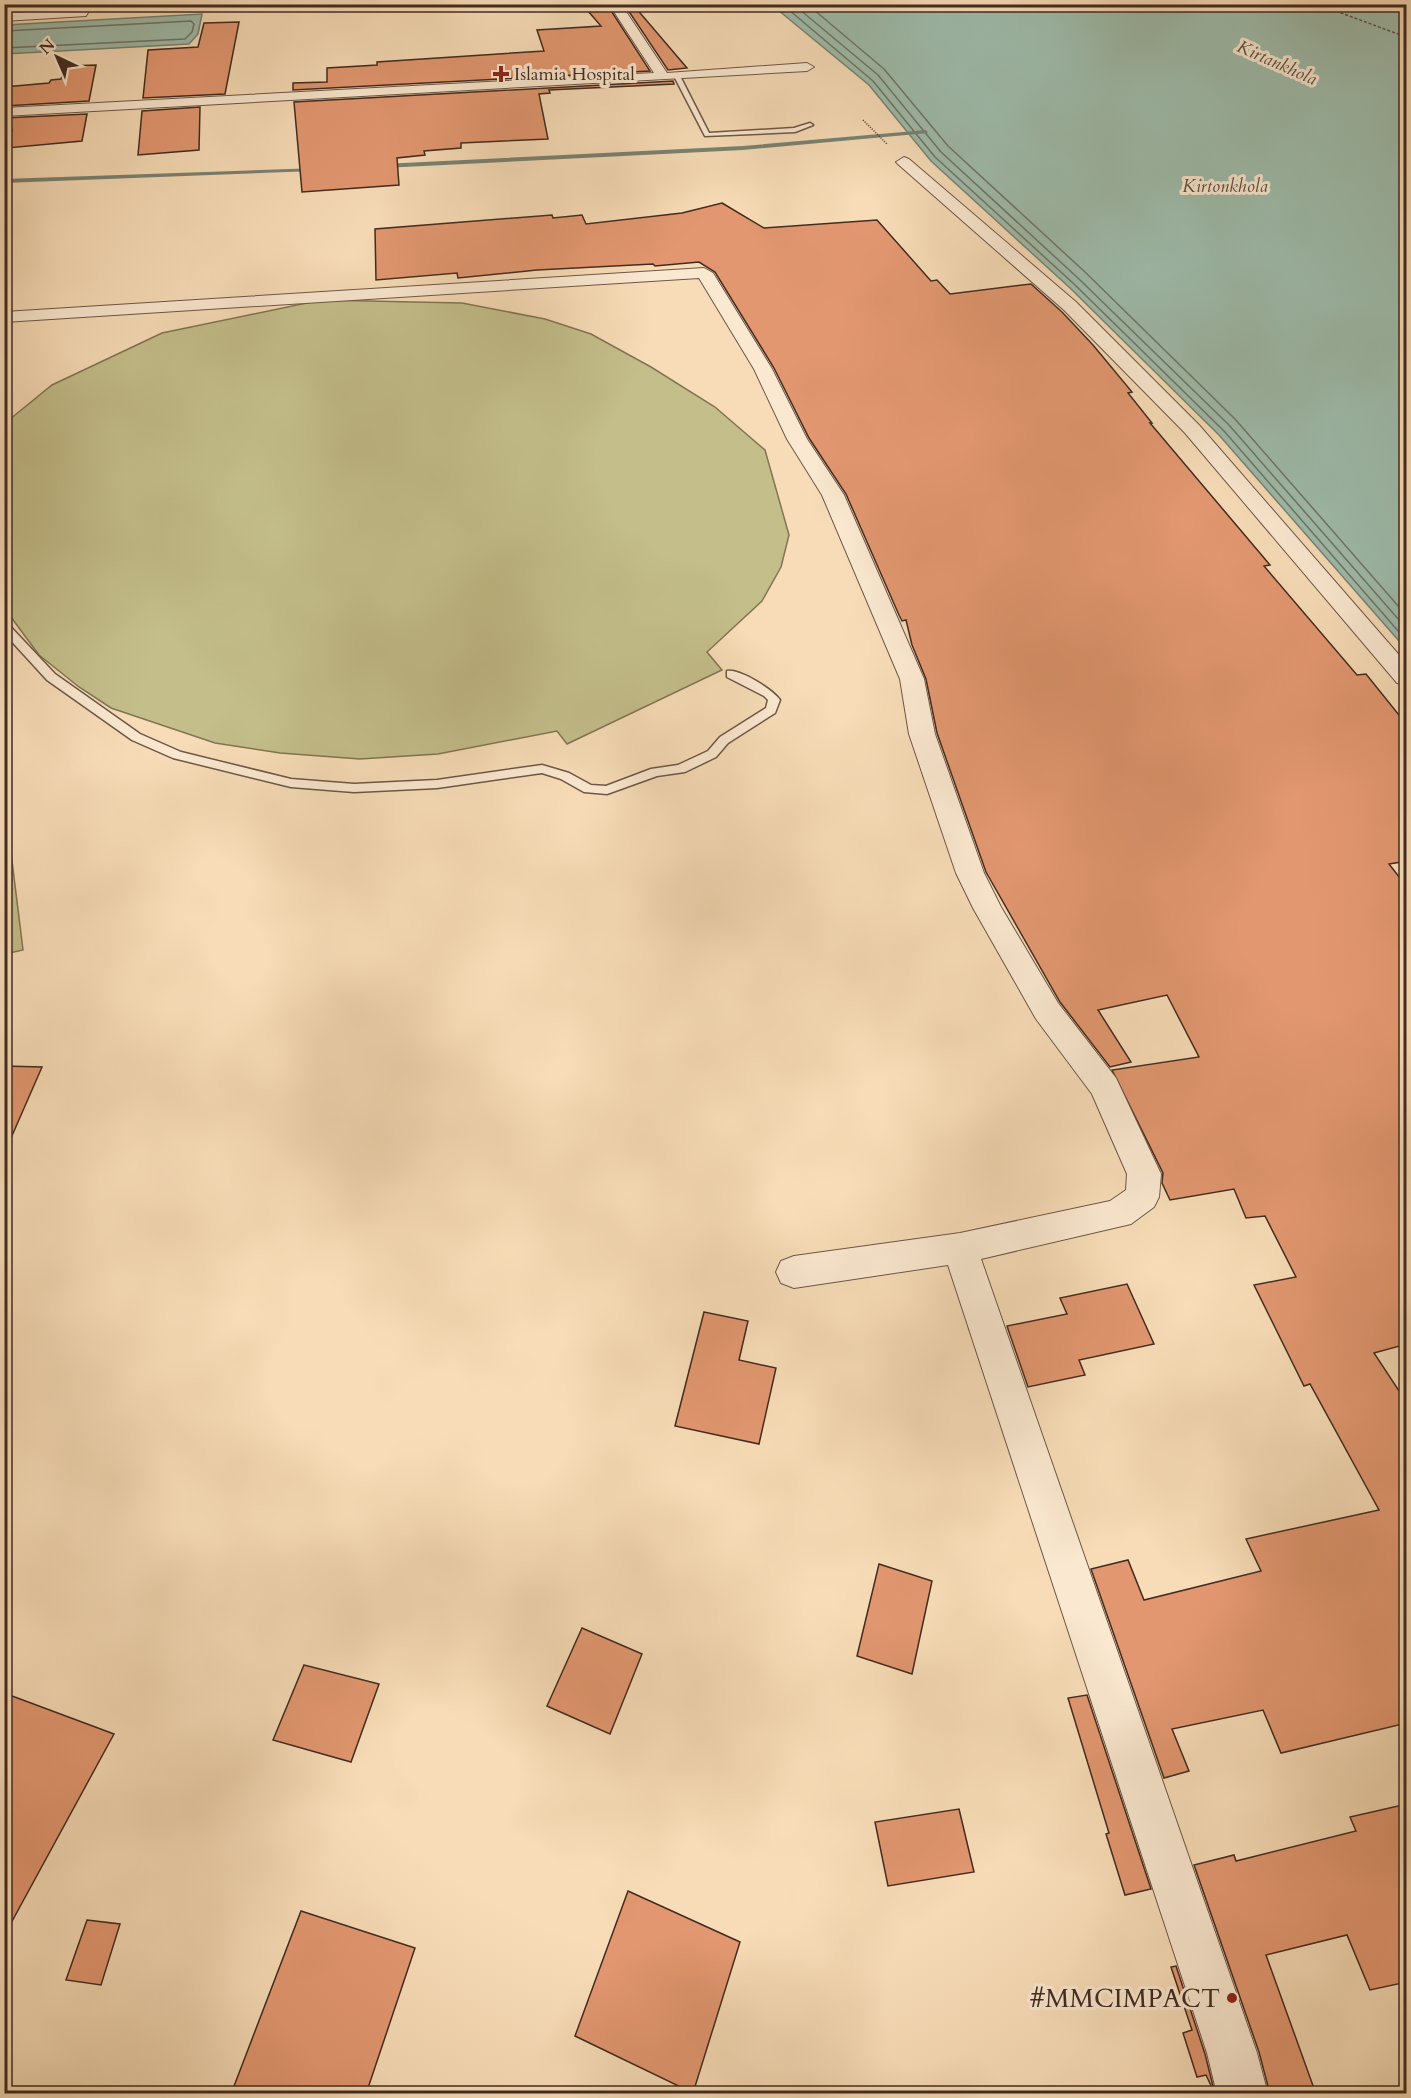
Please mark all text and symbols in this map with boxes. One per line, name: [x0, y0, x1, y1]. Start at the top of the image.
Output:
north arrow: [27, 27, 87, 87]
text: N: [35, 34, 60, 60]
water label: Kirtankhola: [1233, 34, 1321, 92]
place label: Islamia Hospital: [514, 62, 635, 87]
marker: Islamia Hospital: [492, 65, 510, 83]
water label: Kirtonkhola: [1182, 174, 1268, 199]
place label: #MMCIMPACT: [1030, 1981, 1220, 2016]
marker: #MMCIMPACT: [1225, 1991, 1239, 2005]

